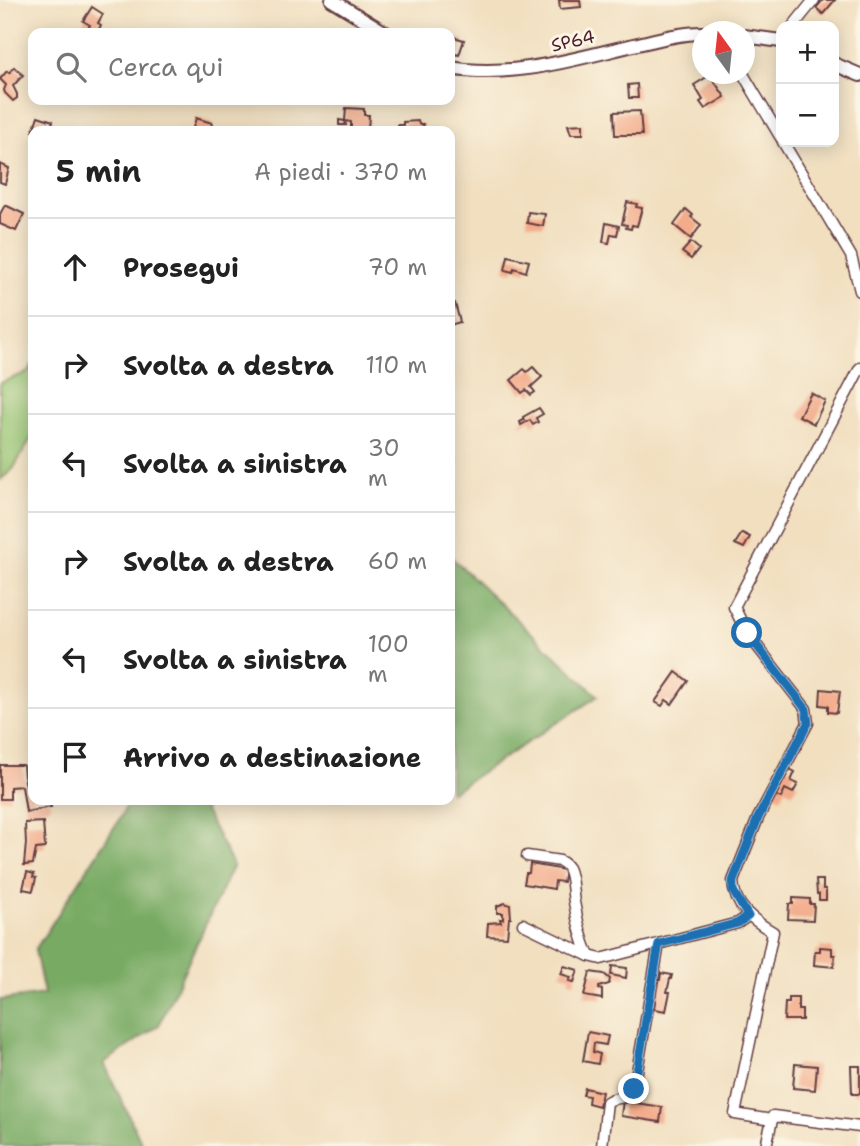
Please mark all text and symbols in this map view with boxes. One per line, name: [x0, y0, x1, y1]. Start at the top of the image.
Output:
north arrow: [692, 21, 755, 84]
map controls: [776, 21, 839, 147]
button: +: [776, 21, 839, 84]
street label: SP64: [549, 24, 597, 58]
search box: [28, 28, 455, 105]
icon: search: [52, 48, 90, 86]
text: Cerca qui: [108, 49, 224, 84]
button: −: [776, 84, 839, 147]
text: 5 min: [56, 151, 141, 192]
text: A piedi · 370 m: [254, 157, 427, 187]
icon: ahead: [56, 248, 94, 286]
text: Prosegui: [123, 250, 239, 285]
text: 70 m: [368, 252, 427, 282]
icon: right: [56, 346, 94, 384]
text: Svolta a destra: [123, 348, 334, 383]
text: 110 m: [365, 350, 427, 380]
text: 30 m: [368, 433, 400, 493]
icon: left: [56, 444, 94, 482]
text: Svolta a sinistra: [123, 446, 347, 481]
icon: right: [56, 542, 94, 580]
text: Svolta a destra: [123, 544, 334, 579]
text: 60 m: [368, 546, 427, 576]
route start: [731, 617, 762, 648]
text: 100 m: [368, 629, 409, 689]
icon: left: [56, 640, 94, 678]
text: Svolta a sinistra: [123, 642, 347, 677]
icon: arrive: [56, 738, 94, 776]
text: Arrivo a destinazione: [123, 740, 421, 775]
route end: [618, 1073, 649, 1104]

